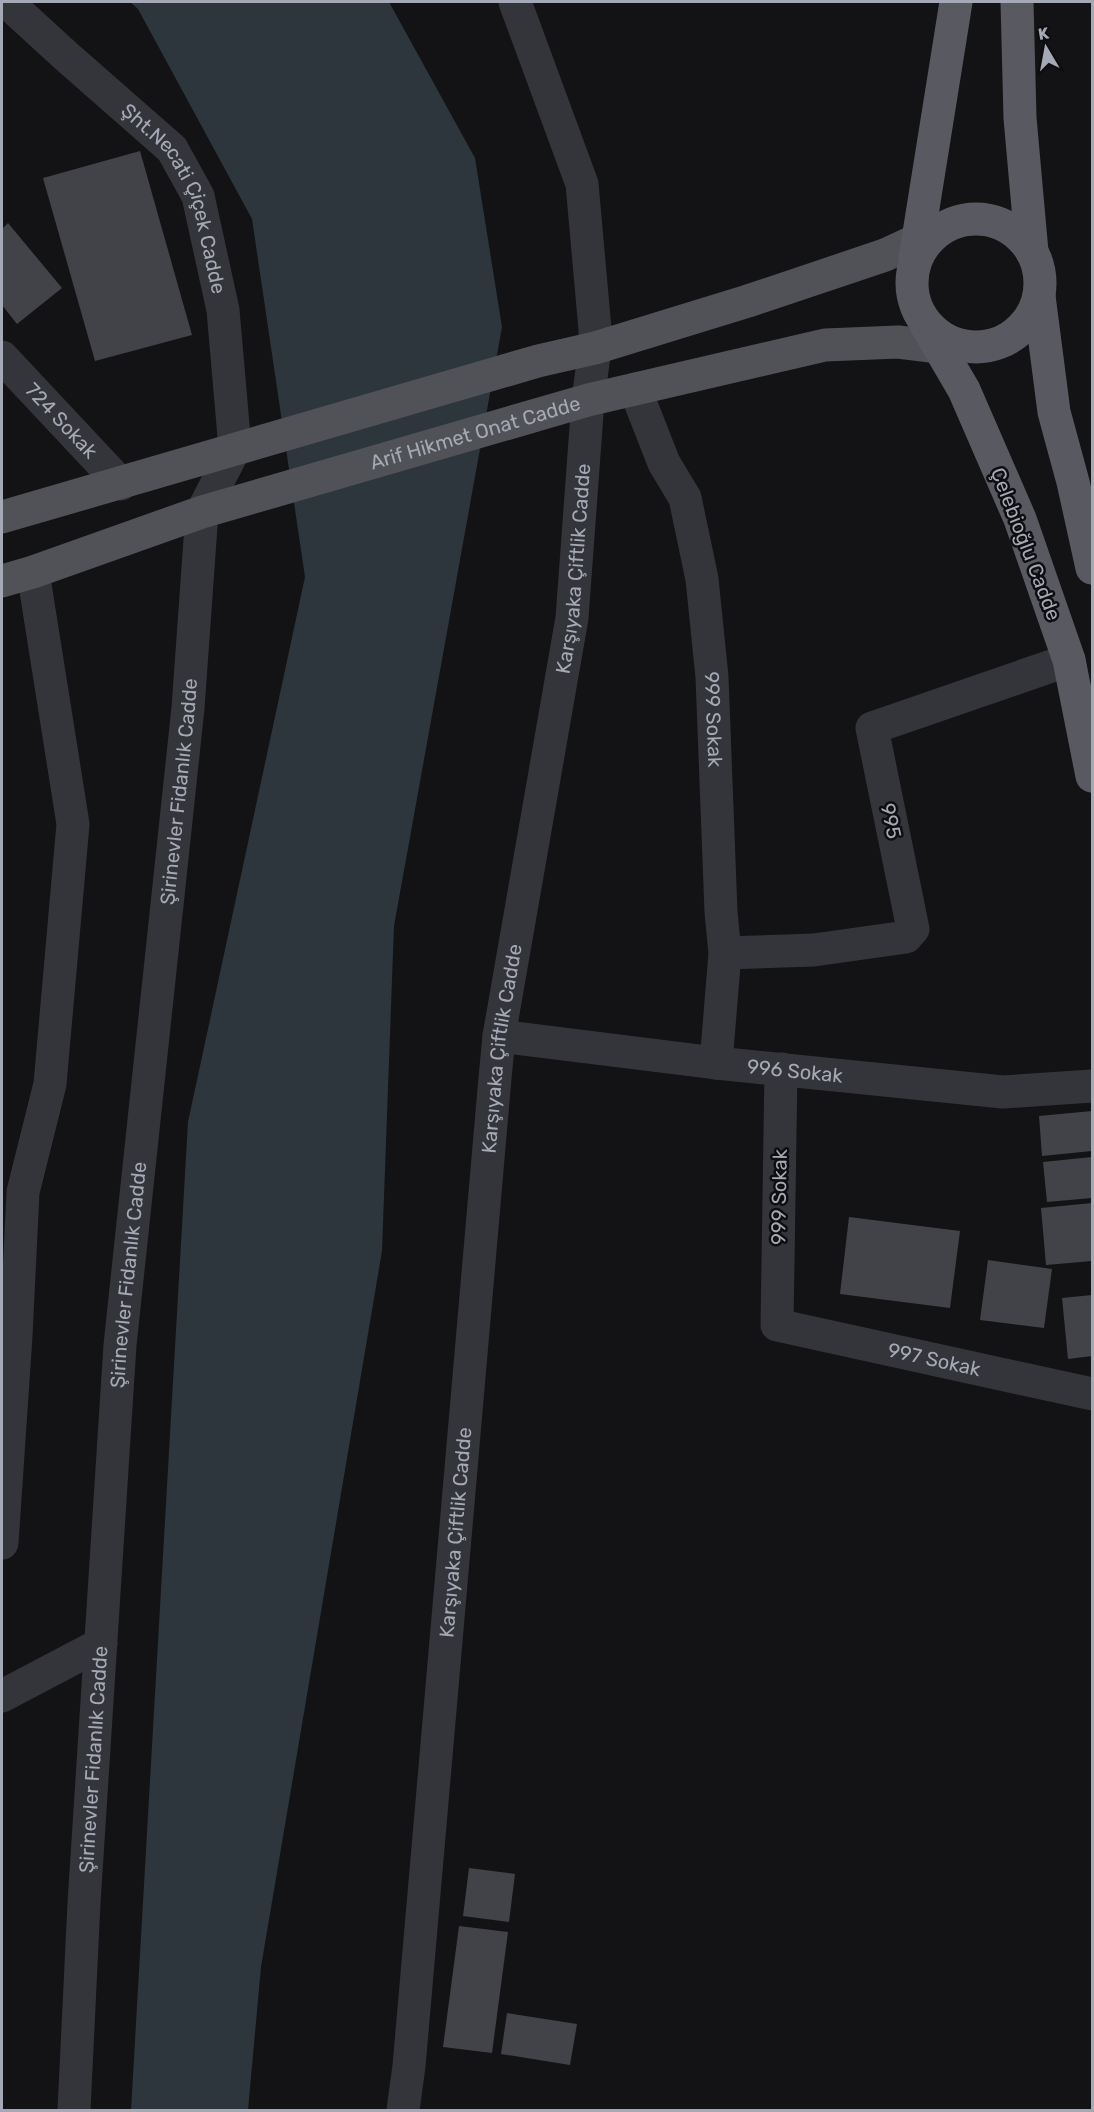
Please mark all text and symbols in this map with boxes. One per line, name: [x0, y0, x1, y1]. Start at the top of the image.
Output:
north arrow: [1016, 18, 1076, 78]
text: K: [1037, 23, 1051, 44]
street label: Şht.Necati Çiçek Cadde: [116, 98, 231, 296]
street label: 724 Sokak: [20, 378, 103, 464]
street label: Arif Hikmet Onat Cadde: [367, 391, 583, 475]
street label: Karşıyaka Çiftlik Cadde: [550, 463, 595, 675]
street label: Çelebioğlu Cadde: [986, 464, 1066, 624]
street label: 999 Sokak: [700, 671, 727, 768]
street label: Şirinevler Fidanlık Cadde: [155, 677, 202, 906]
street label: 995: [876, 801, 906, 841]
street label: Karşıyaka Çiftlik Cadde: [476, 942, 527, 1155]
street label: 996 Sokak: [746, 1054, 845, 1088]
street label: 999 Sokak: [766, 1148, 792, 1245]
street label: Şirinevler Fidanlık Cadde: [105, 1160, 152, 1389]
street label: 997 Sokak: [886, 1338, 984, 1381]
street label: Karşıyaka Çiftlik Cadde: [434, 1426, 477, 1639]
street label: Şirinevler Fidanlık Cadde: [74, 1645, 113, 1874]

